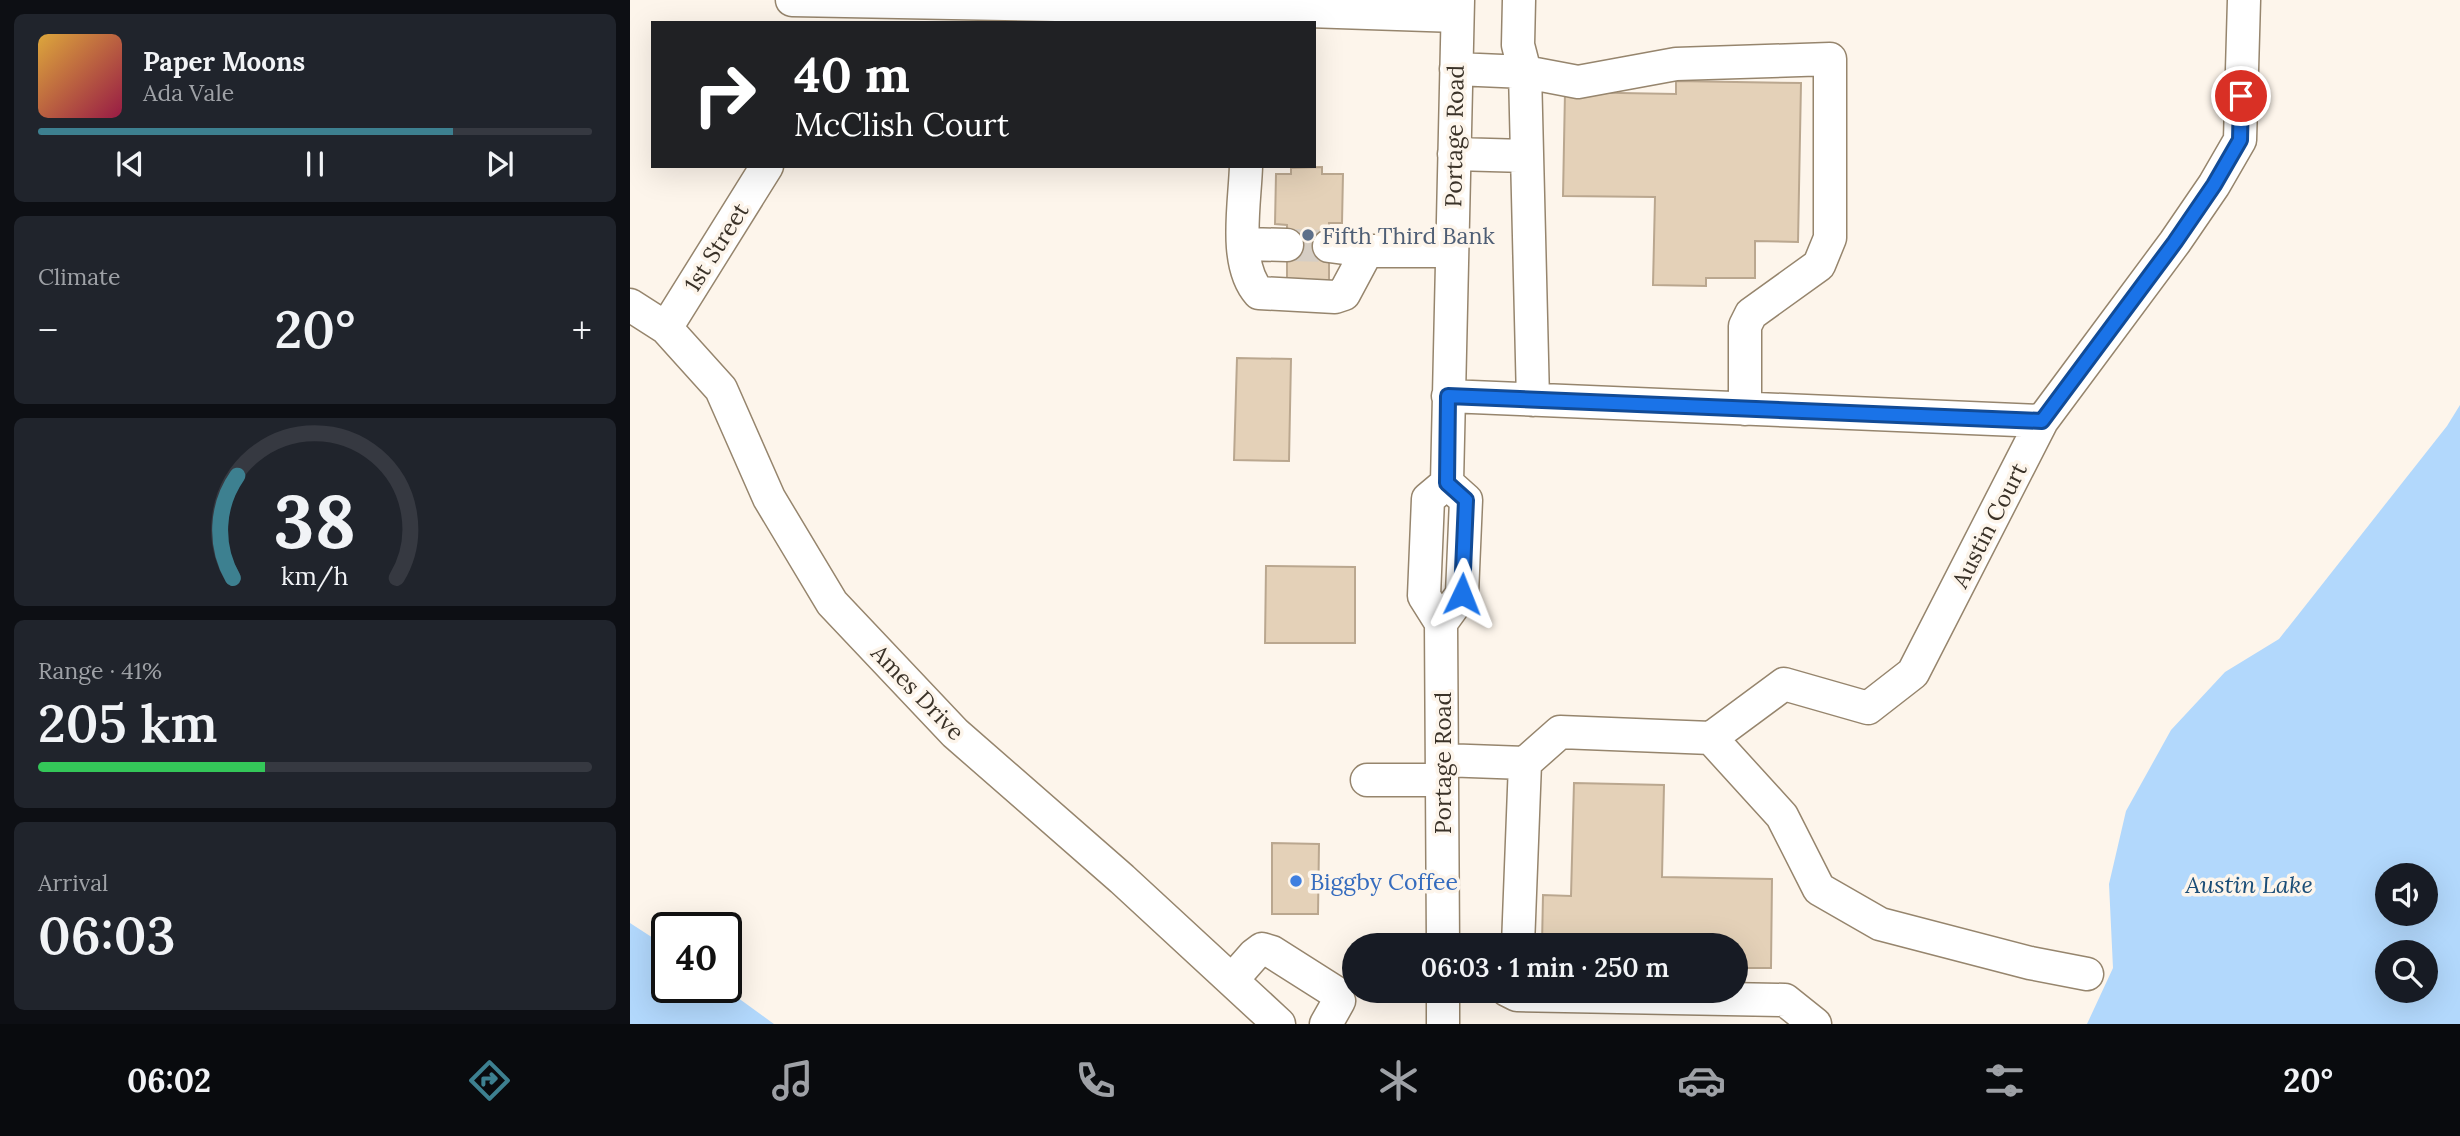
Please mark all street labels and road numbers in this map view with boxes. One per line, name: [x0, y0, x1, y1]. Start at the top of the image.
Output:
street label: Portage Road: [1438, 64, 1470, 208]
street label: 1st Street: [677, 197, 755, 297]
street label: Austin Court: [1945, 458, 2033, 593]
street label: Ames Drive: [865, 637, 971, 746]
street label: Portage Road: [1428, 691, 1457, 834]

